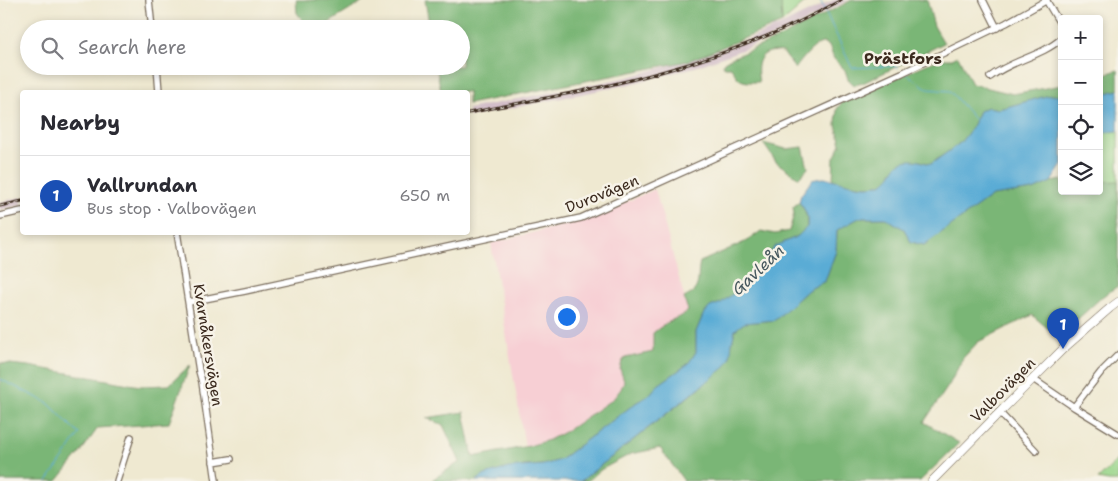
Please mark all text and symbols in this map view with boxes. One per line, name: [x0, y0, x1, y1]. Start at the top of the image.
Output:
map controls: [1058, 15, 1103, 195]
button: +: [1058, 15, 1103, 60]
search box: [20, 20, 470, 75]
icon: search: [38, 34, 66, 62]
text: Search here: [78, 35, 187, 60]
district label: Prästfors: [864, 48, 942, 69]
button: −: [1058, 60, 1103, 105]
button: locate: [1058, 105, 1103, 150]
text: Nearby: [40, 109, 120, 137]
button: layers: [1058, 150, 1103, 195]
street label: Durovägen: [562, 170, 642, 218]
text: Vallrundan: [87, 173, 197, 198]
text: 1: [52, 185, 60, 206]
text: 650 m: [399, 185, 450, 206]
text: Bus stop · Valbovägen: [87, 198, 257, 219]
water label: Gavleån: [727, 240, 789, 300]
street label: Kvarnåkersvägen: [188, 282, 228, 408]
your location: [554, 304, 580, 330]
pin: 1: [1047, 308, 1079, 349]
street label: Valbovägen: [966, 353, 1040, 427]

